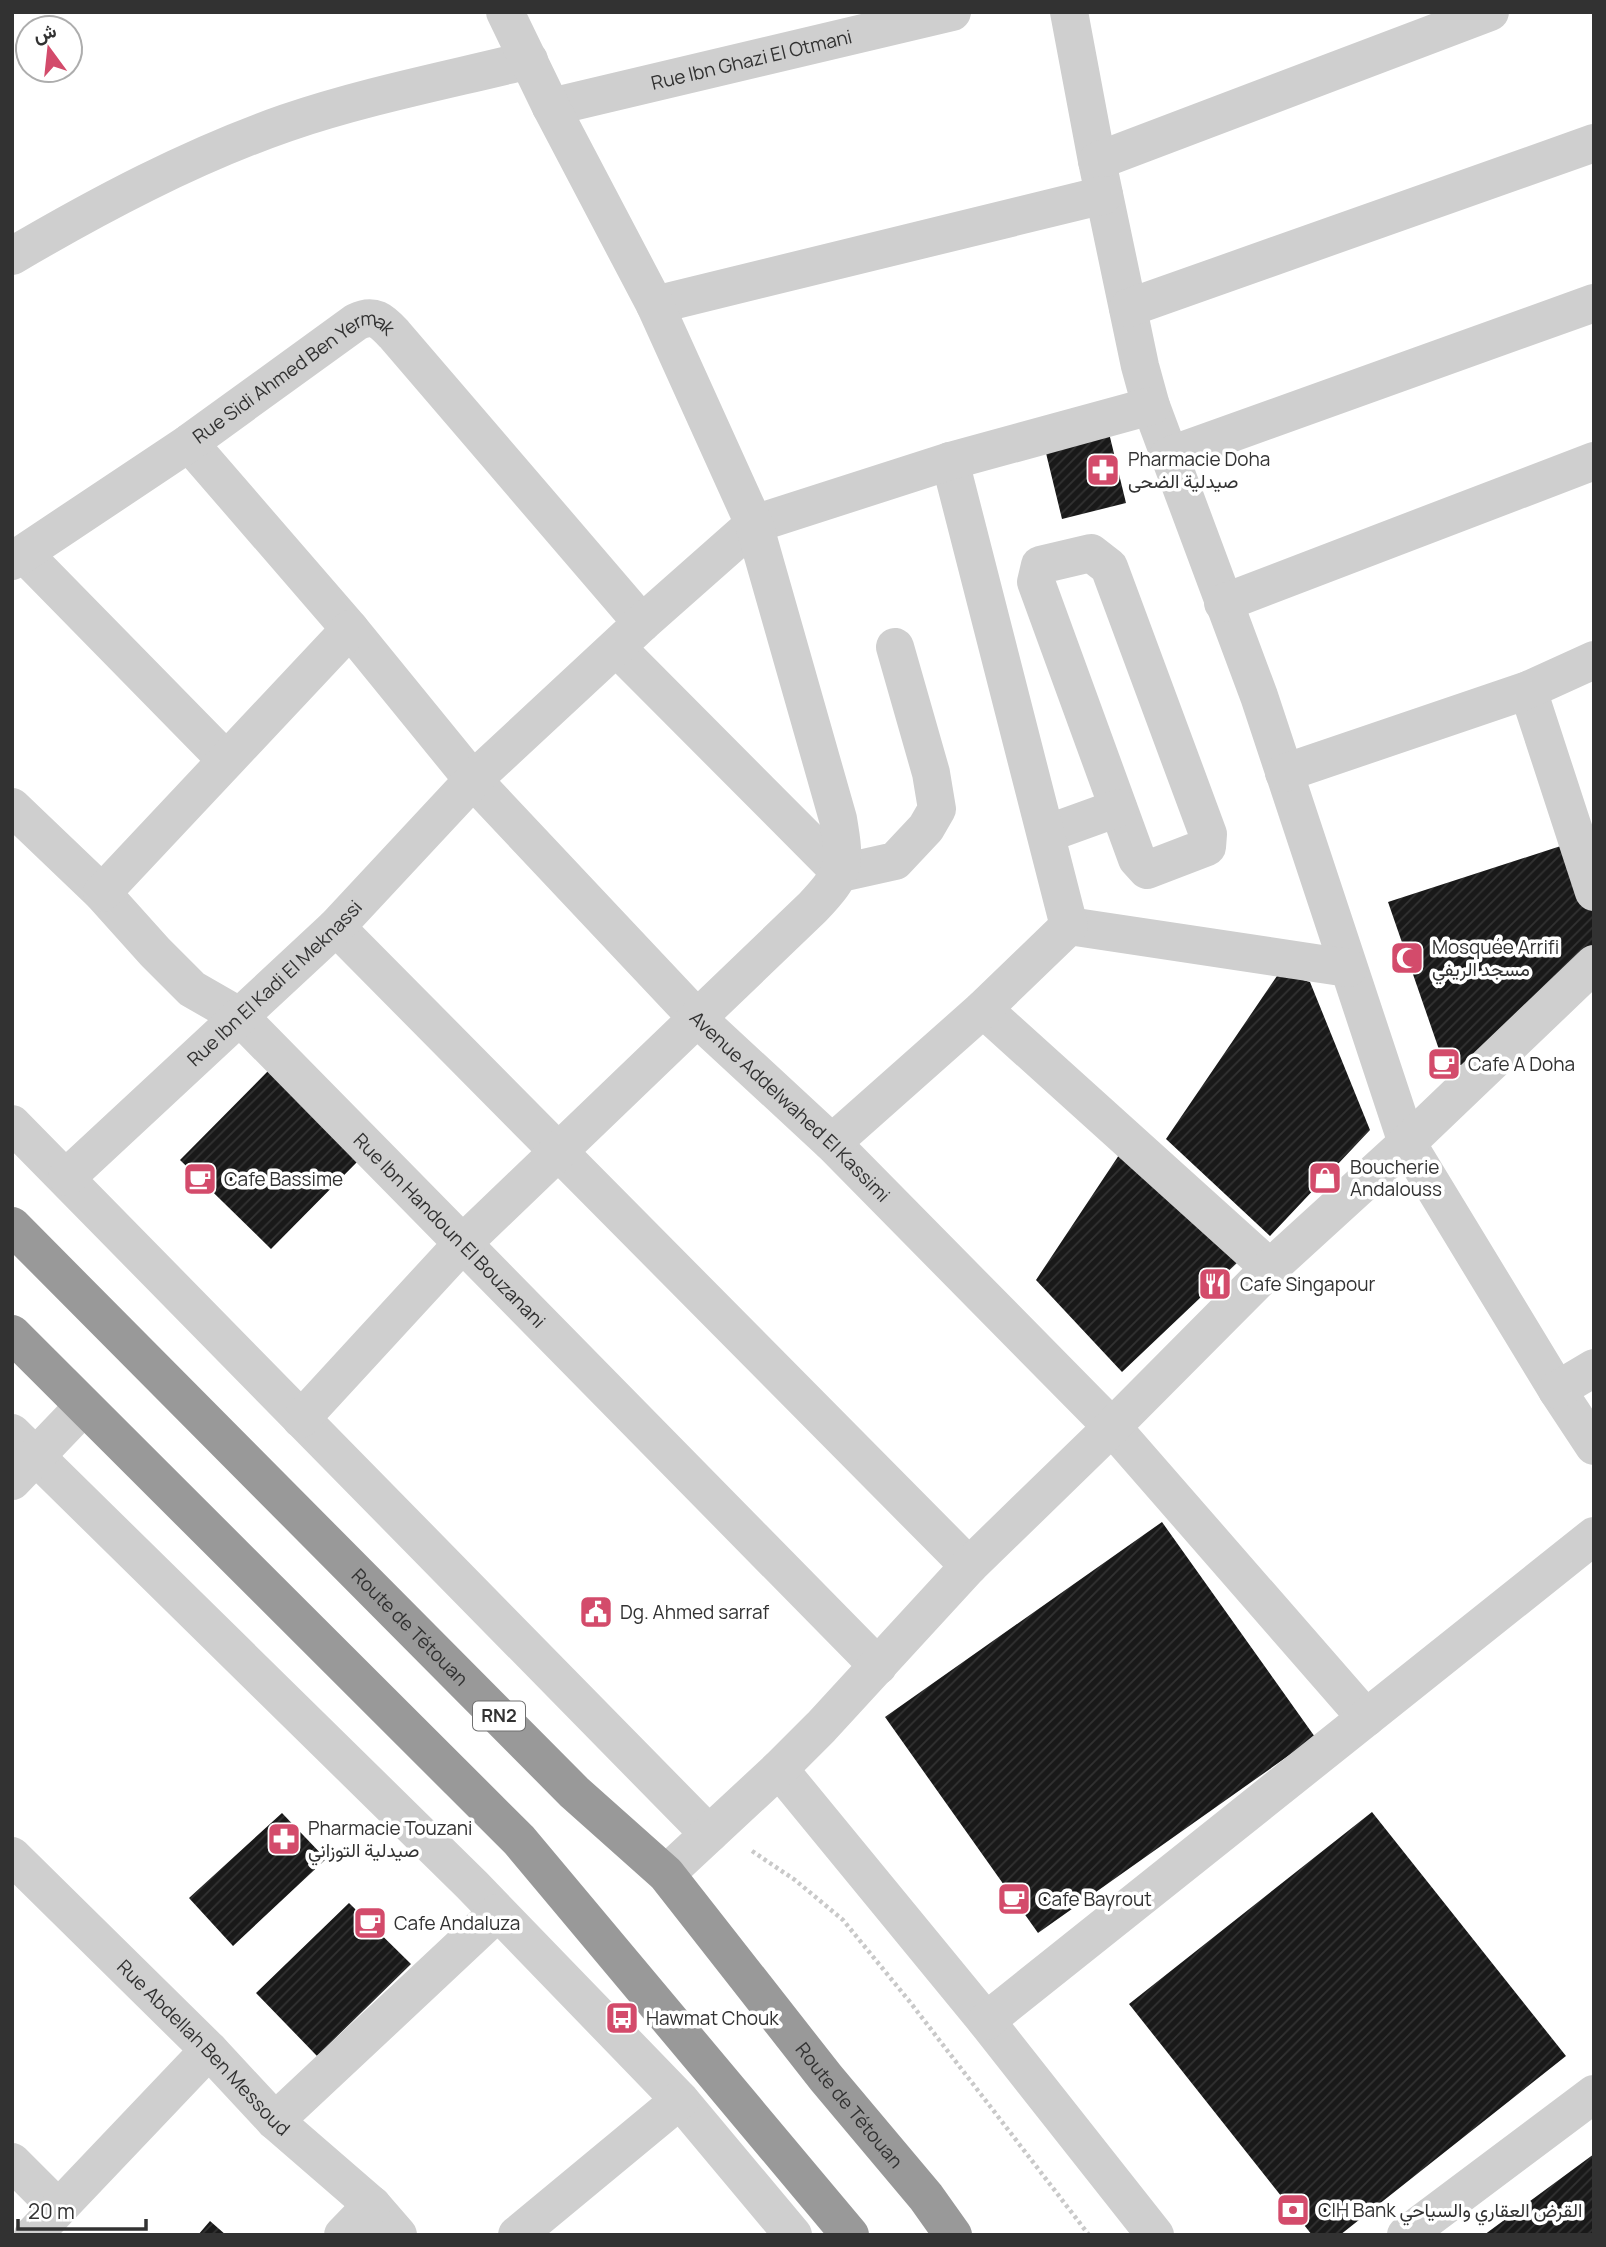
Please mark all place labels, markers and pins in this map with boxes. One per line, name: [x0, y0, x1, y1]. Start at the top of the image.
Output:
place label: Pharmacie Doha صيدلية الضحى: [1128, 446, 1270, 494]
pharmacy icon: Pharmacie Doha صيدلية الضحى: [1084, 451, 1122, 489]
place label: Mosquée Arrifi مسجد الريفي: [1432, 934, 1559, 985]
mosque icon: Mosquée Arrifi مسجد الريفي: [1388, 939, 1426, 977]
cafe icon: Cafe A Doha: [1425, 1045, 1463, 1083]
place label: Cafe A Doha: [1468, 1051, 1575, 1077]
place label: Boucherie Andalouss: [1350, 1154, 1442, 1202]
shop icon: Boucherie Andalouss: [1306, 1159, 1344, 1197]
cafe icon: Cafe Bassime: [181, 1160, 219, 1198]
place label: Cafe Bassime: [224, 1166, 343, 1192]
restaurant icon: Cafe Singapour: [1196, 1265, 1234, 1303]
place label: Cafe Singapour: [1240, 1271, 1375, 1297]
public building icon: Dg. Ahmed sarraf: [577, 1593, 615, 1631]
place label: Dg. Ahmed sarraf: [620, 1599, 770, 1625]
place label: Pharmacie Touzani صيدلية التوزاني: [308, 1815, 473, 1866]
pharmacy icon: Pharmacie Touzani صيدلية التوزاني: [265, 1820, 303, 1858]
cafe icon: Cafe Bayrout: [995, 1880, 1033, 1918]
place label: Cafe Bayrout: [1038, 1886, 1152, 1912]
cafe icon: Cafe Andaluza: [351, 1904, 389, 1942]
place label: Cafe Andaluza: [394, 1910, 520, 1936]
bus stop icon: Hawmat Chouk: [603, 1999, 641, 2037]
place label: Hawmat Chouk: [646, 2005, 779, 2031]
bank icon: CIH Bank القرض العقاري والسياحي: [1274, 2191, 1312, 2229]
place label: CIH Bank القرض العقاري والسياحي: [1318, 2197, 1582, 2226]

